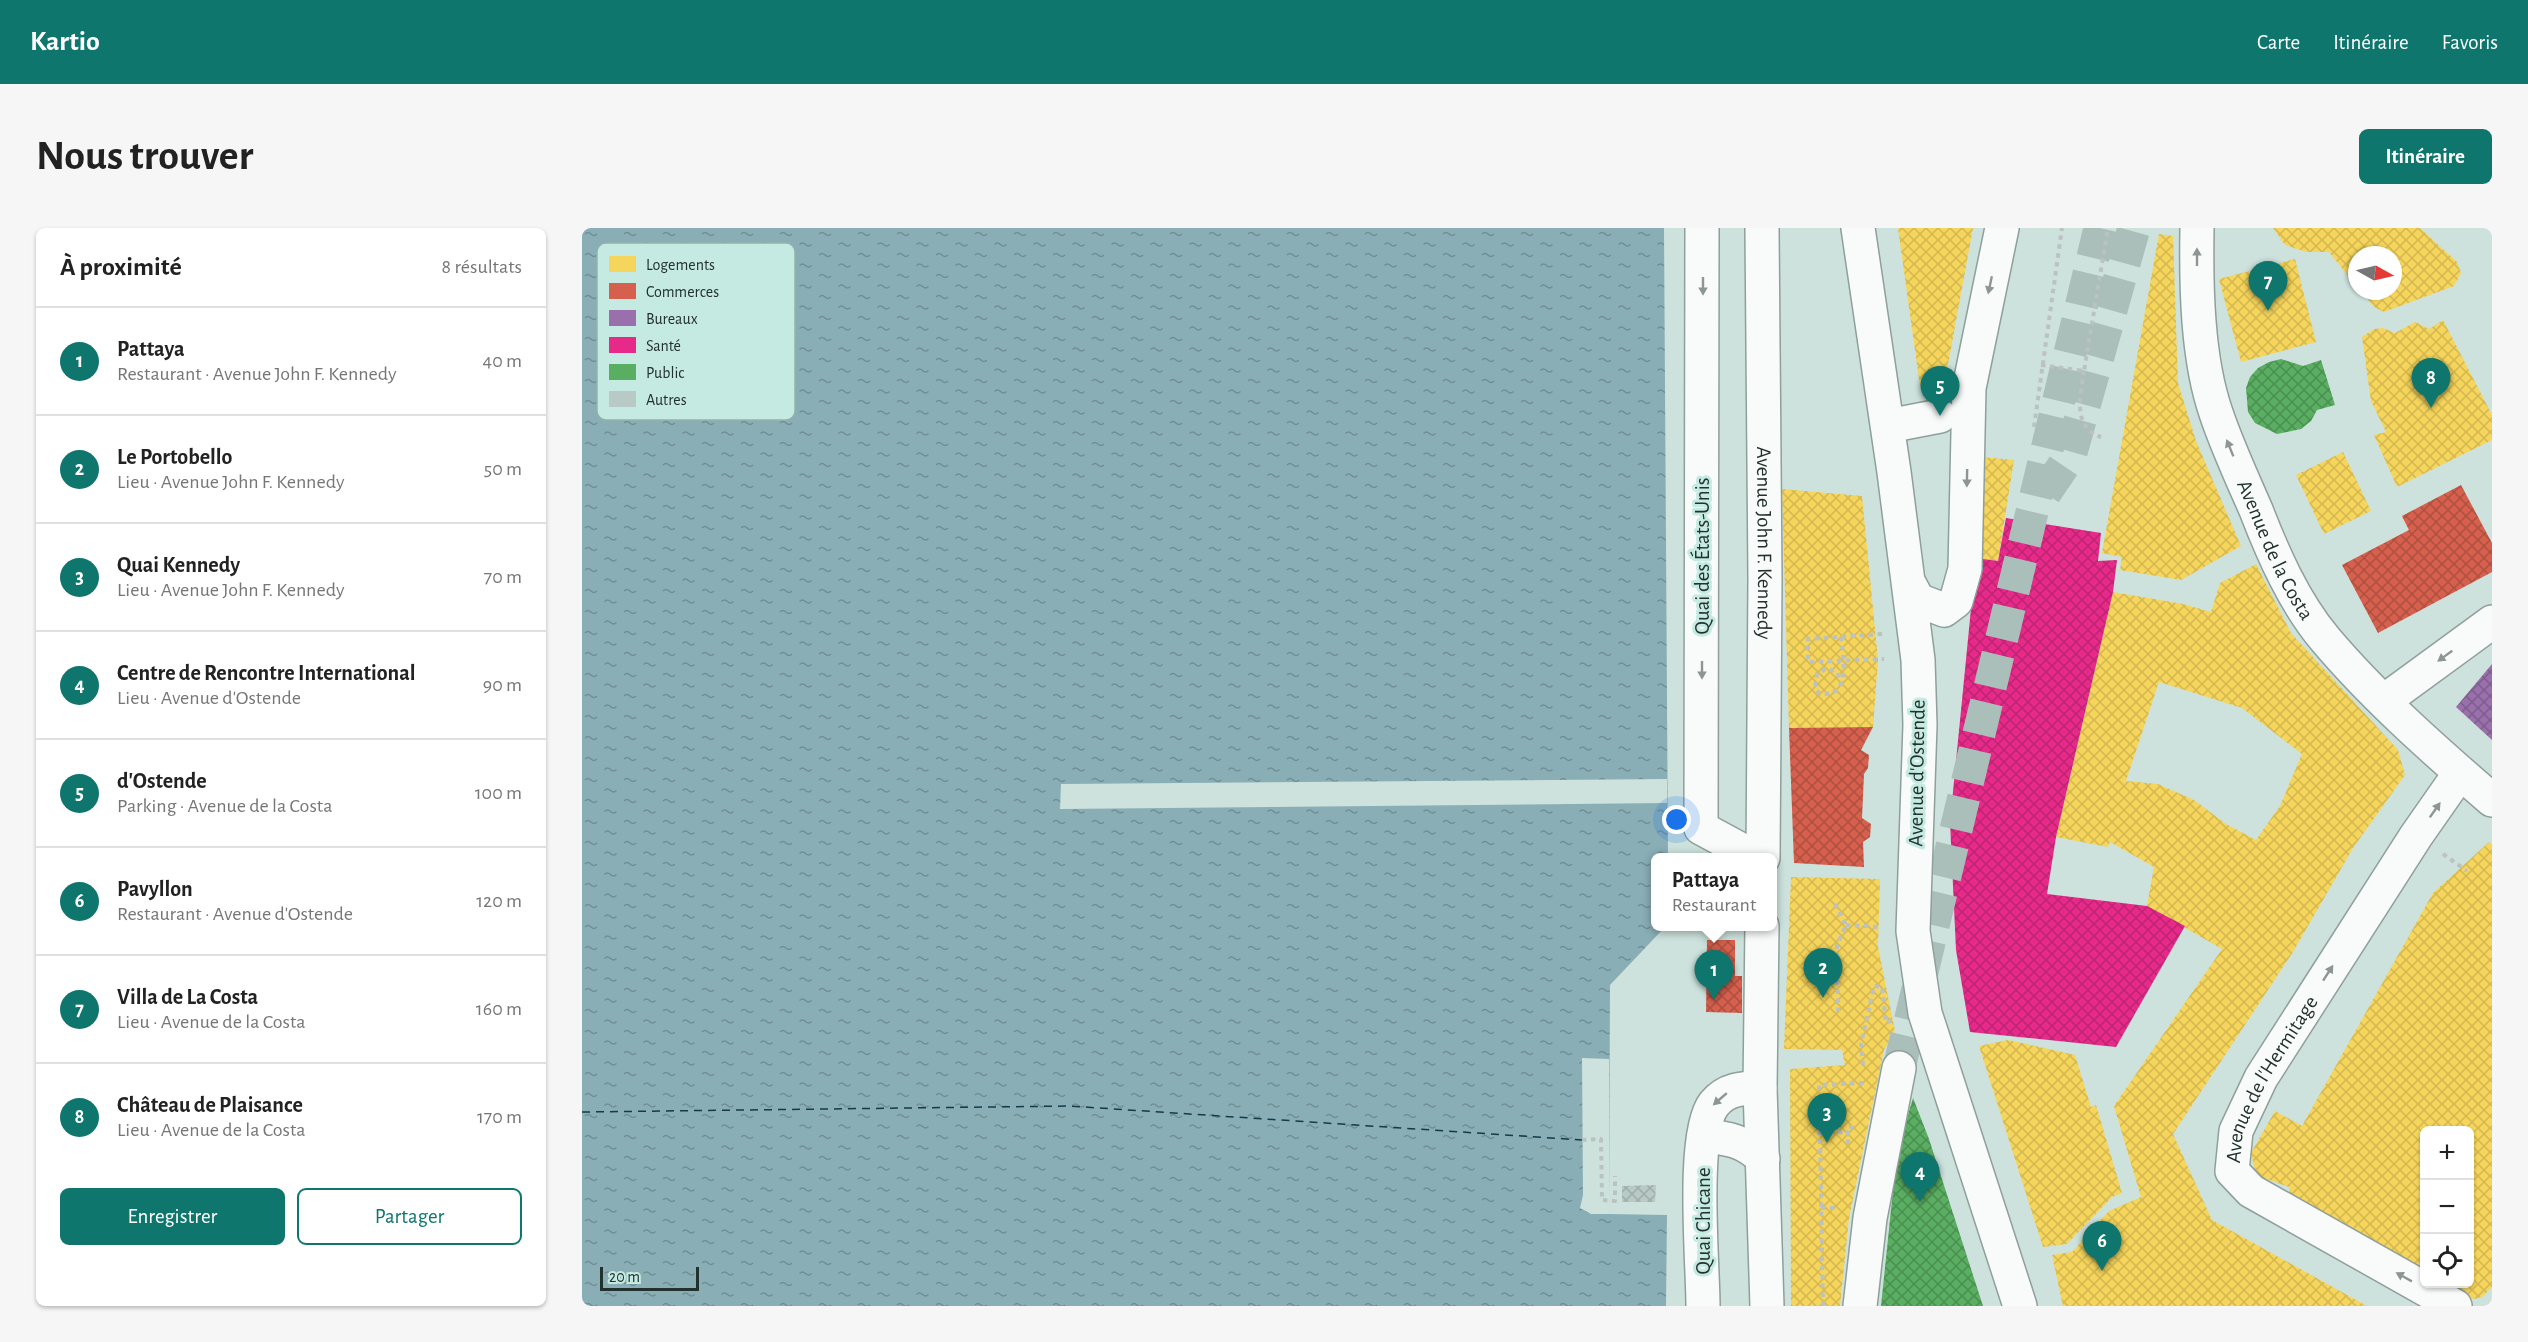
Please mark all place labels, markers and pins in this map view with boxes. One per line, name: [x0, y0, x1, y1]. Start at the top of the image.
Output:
pin: 7: [2248, 262, 2288, 311]
pin: 8: [2412, 358, 2450, 408]
pin: 5: [1920, 366, 1960, 416]
pin: 2: [1804, 948, 1842, 998]
pin: 1: [1694, 950, 1734, 1000]
pin: 3: [1808, 1094, 1846, 1143]
pin: 4: [1900, 1152, 1940, 1202]
pin: 6: [2082, 1222, 2122, 1271]

